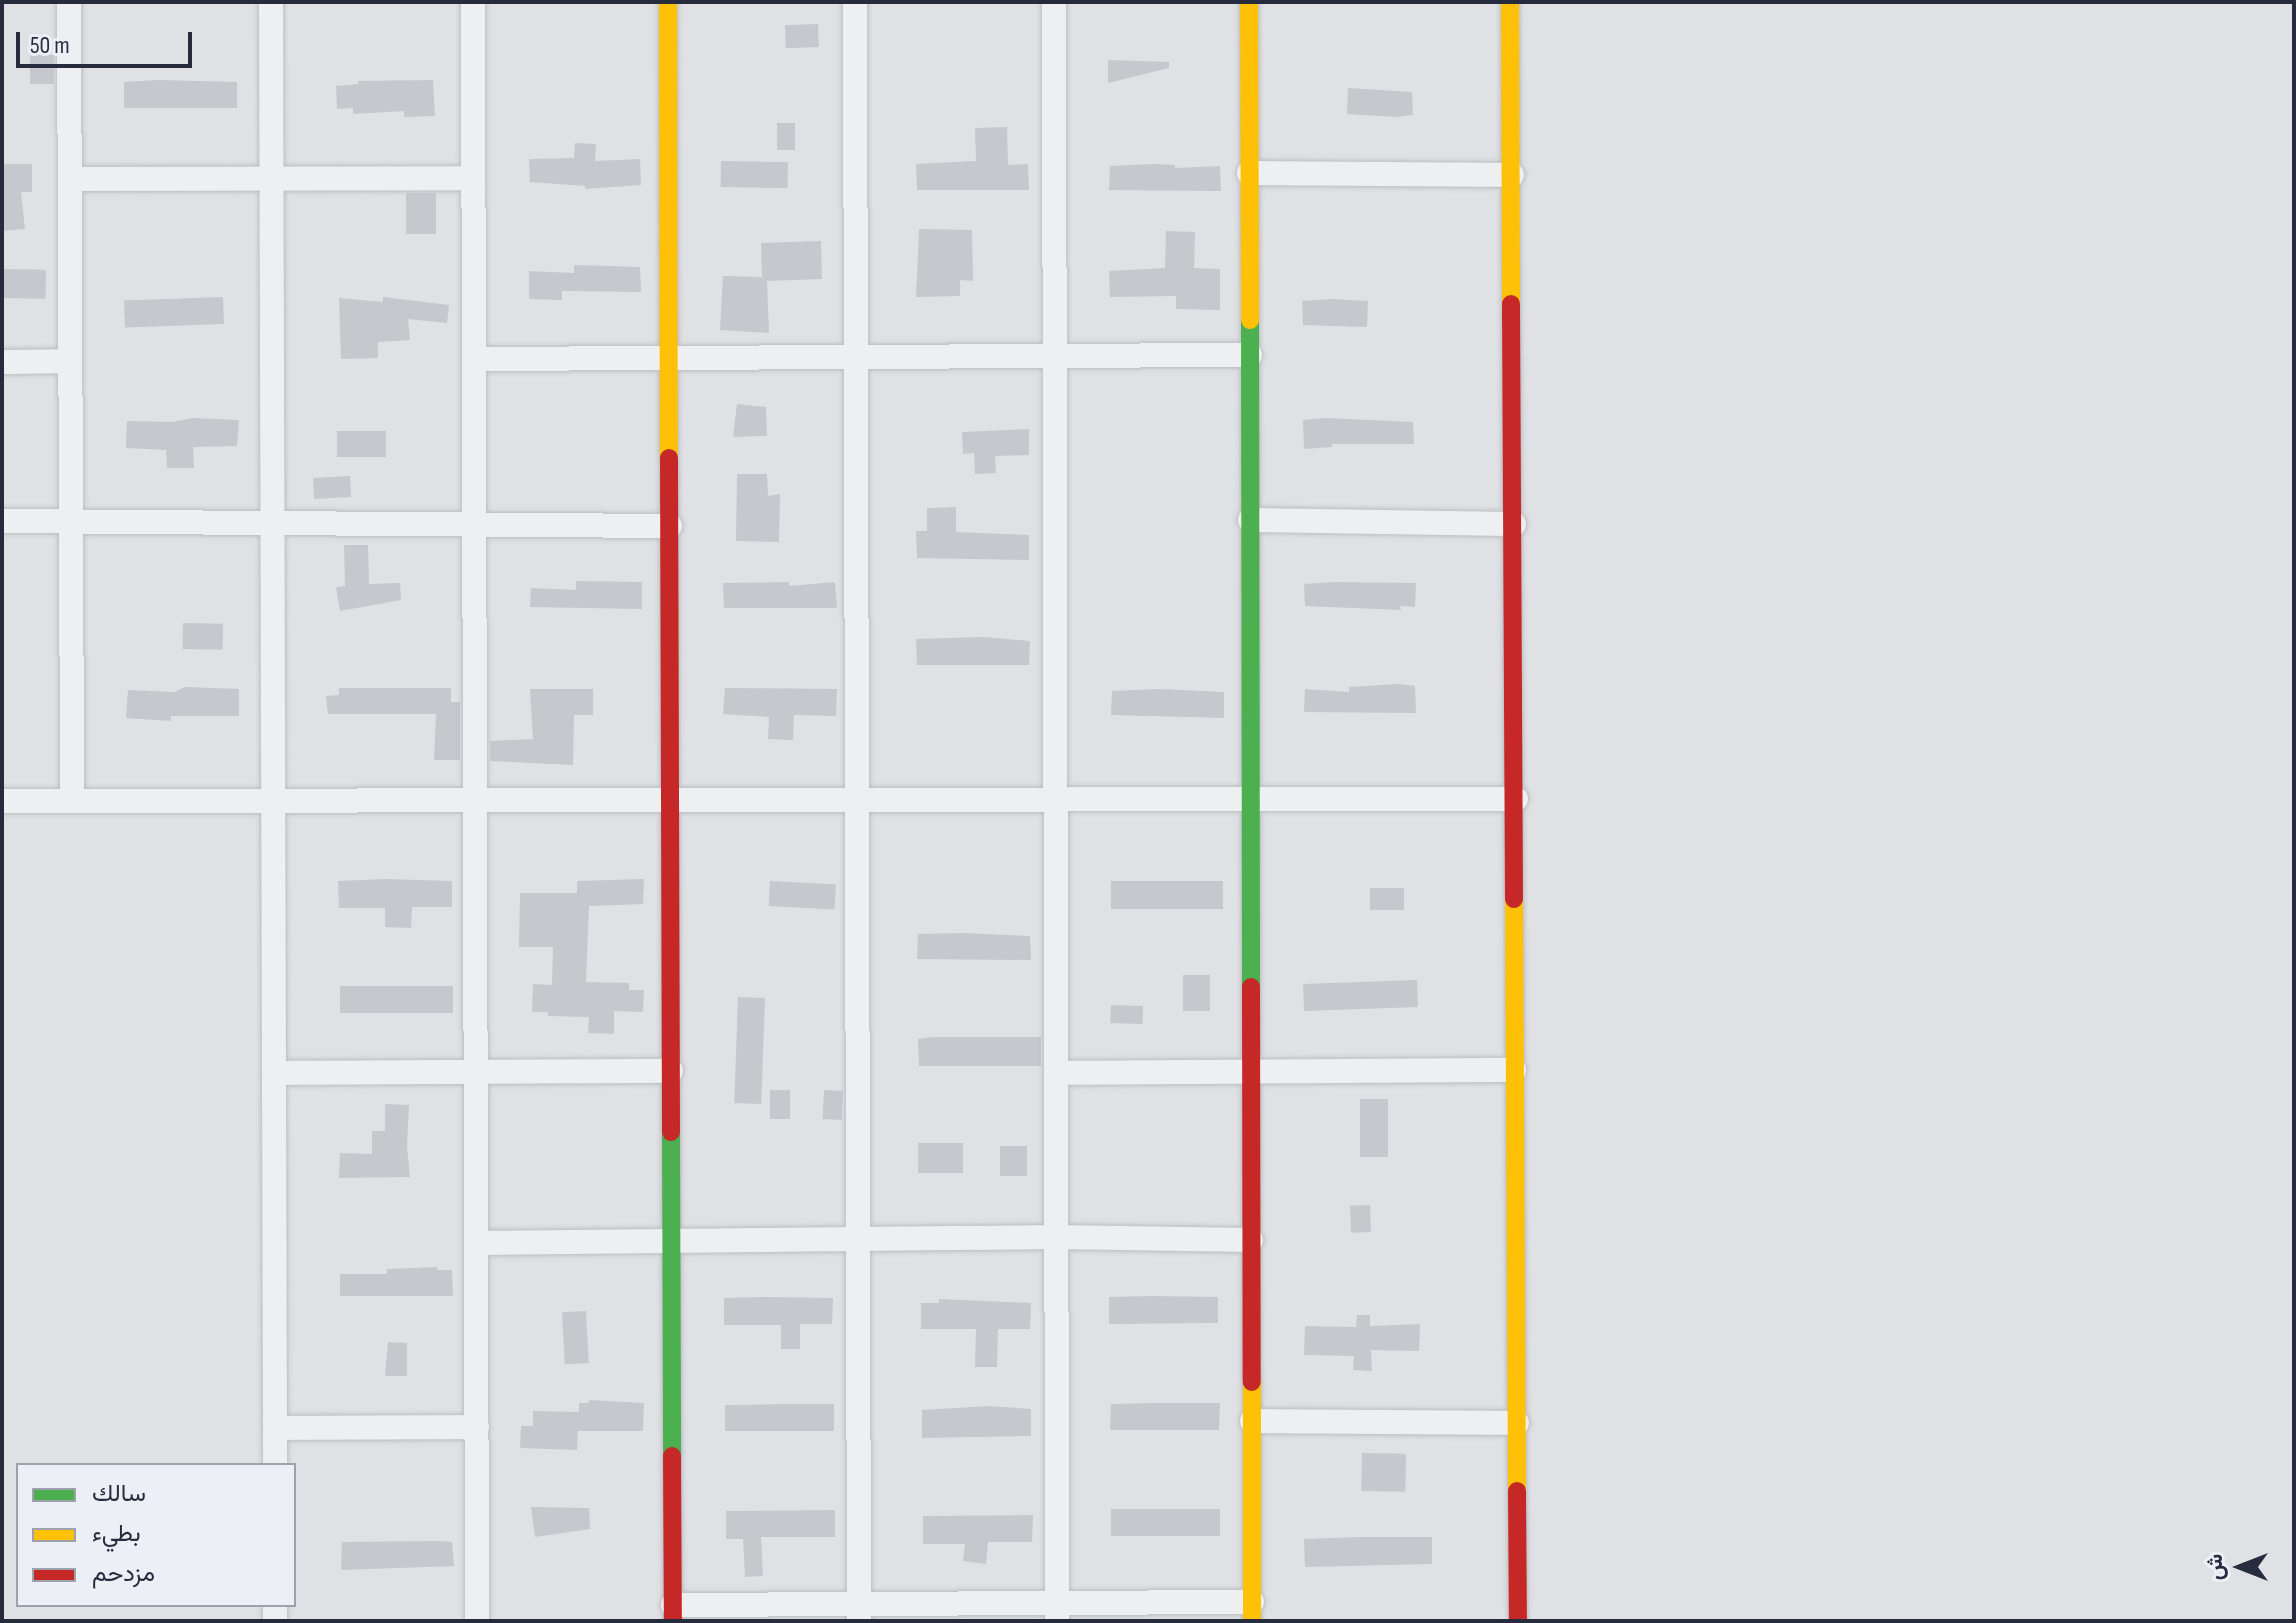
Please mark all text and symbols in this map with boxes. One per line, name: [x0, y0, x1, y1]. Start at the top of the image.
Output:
scale bar: [20, 16, 196, 66]
text: 50 m: [30, 31, 70, 60]
legend: [16, 1463, 296, 1607]
text: سالك: [92, 1479, 146, 1508]
text: بطيء: [92, 1519, 141, 1548]
north arrow: [2200, 1527, 2280, 1607]
text: ش: [2202, 1554, 2229, 1580]
text: مزدحم: [92, 1559, 155, 1588]

